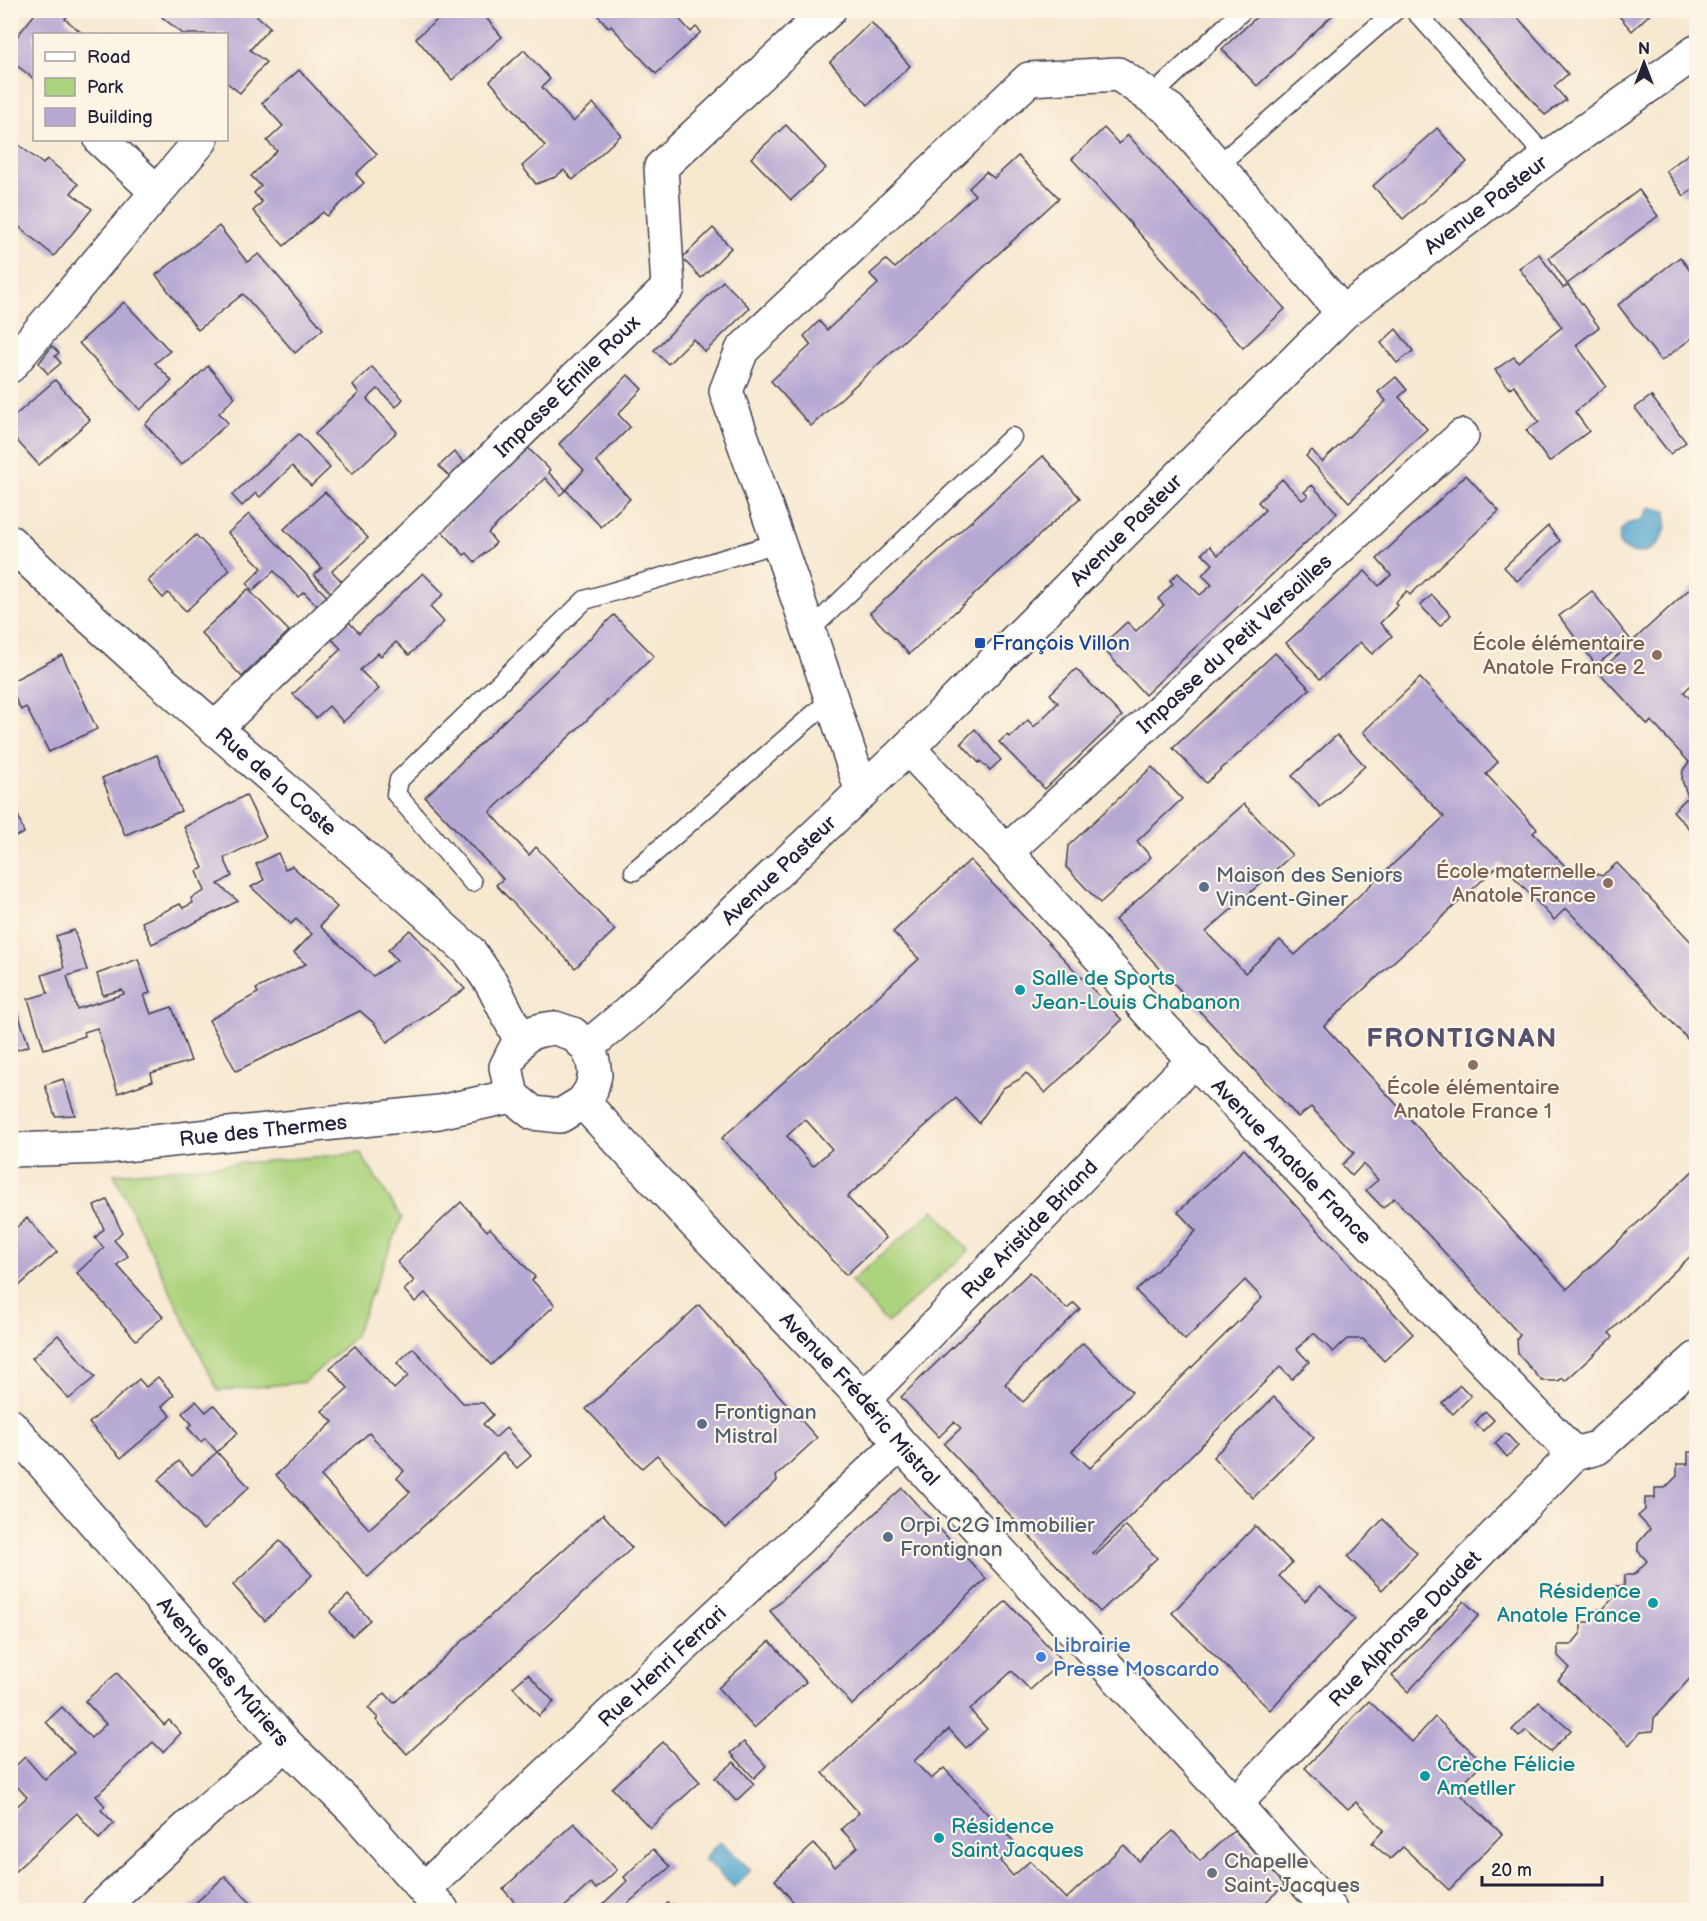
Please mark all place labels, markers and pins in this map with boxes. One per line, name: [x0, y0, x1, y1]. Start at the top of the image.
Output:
place label: François Villon: [992, 631, 1130, 656]
place label: École élémentaire Anatole France 2: [1472, 631, 1646, 680]
marker: François Villon: [973, 636, 987, 650]
marker: École élémentaire Anatole France 2: [1650, 648, 1664, 662]
place label: École maternelle Anatole France: [1436, 859, 1596, 908]
place label: Maison des Seniors Vincent-Giner: [1216, 863, 1403, 912]
marker: École maternelle Anatole France: [1601, 876, 1615, 890]
marker: Maison des Seniors Vincent-Giner: [1197, 880, 1211, 894]
place label: Salle de Sports Jean-Louis Chabanon: [1032, 966, 1240, 1015]
marker: Salle de Sports Jean-Louis Chabanon: [1013, 983, 1027, 997]
marker: École élémentaire Anatole France 1: [1466, 1058, 1480, 1072]
place label: École élémentaire Anatole France 1: [1387, 1075, 1559, 1124]
place label: Frontignan Mistral: [714, 1400, 817, 1449]
marker: Frontignan Mistral: [695, 1417, 709, 1431]
place label: Orpi C2G Immobilier Frontignan: [900, 1513, 1095, 1562]
marker: Orpi C2G Immobilier Frontignan: [881, 1530, 895, 1544]
place label: Résidence Anatole France: [1497, 1579, 1641, 1628]
marker: Résidence Anatole France: [1646, 1596, 1660, 1610]
place label: Librairie Presse Moscardo: [1053, 1633, 1219, 1682]
marker: Librairie Presse Moscardo: [1034, 1650, 1048, 1664]
place label: Crèche Félicie Ametller: [1437, 1752, 1575, 1801]
marker: Crèche Félicie Ametller: [1418, 1769, 1432, 1783]
place label: Résidence Saint Jacques: [951, 1814, 1084, 1863]
marker: Résidence Saint Jacques: [932, 1831, 946, 1845]
place label: Chapelle Saint-Jacques: [1224, 1849, 1360, 1898]
marker: Chapelle Saint-Jacques: [1205, 1866, 1219, 1880]

